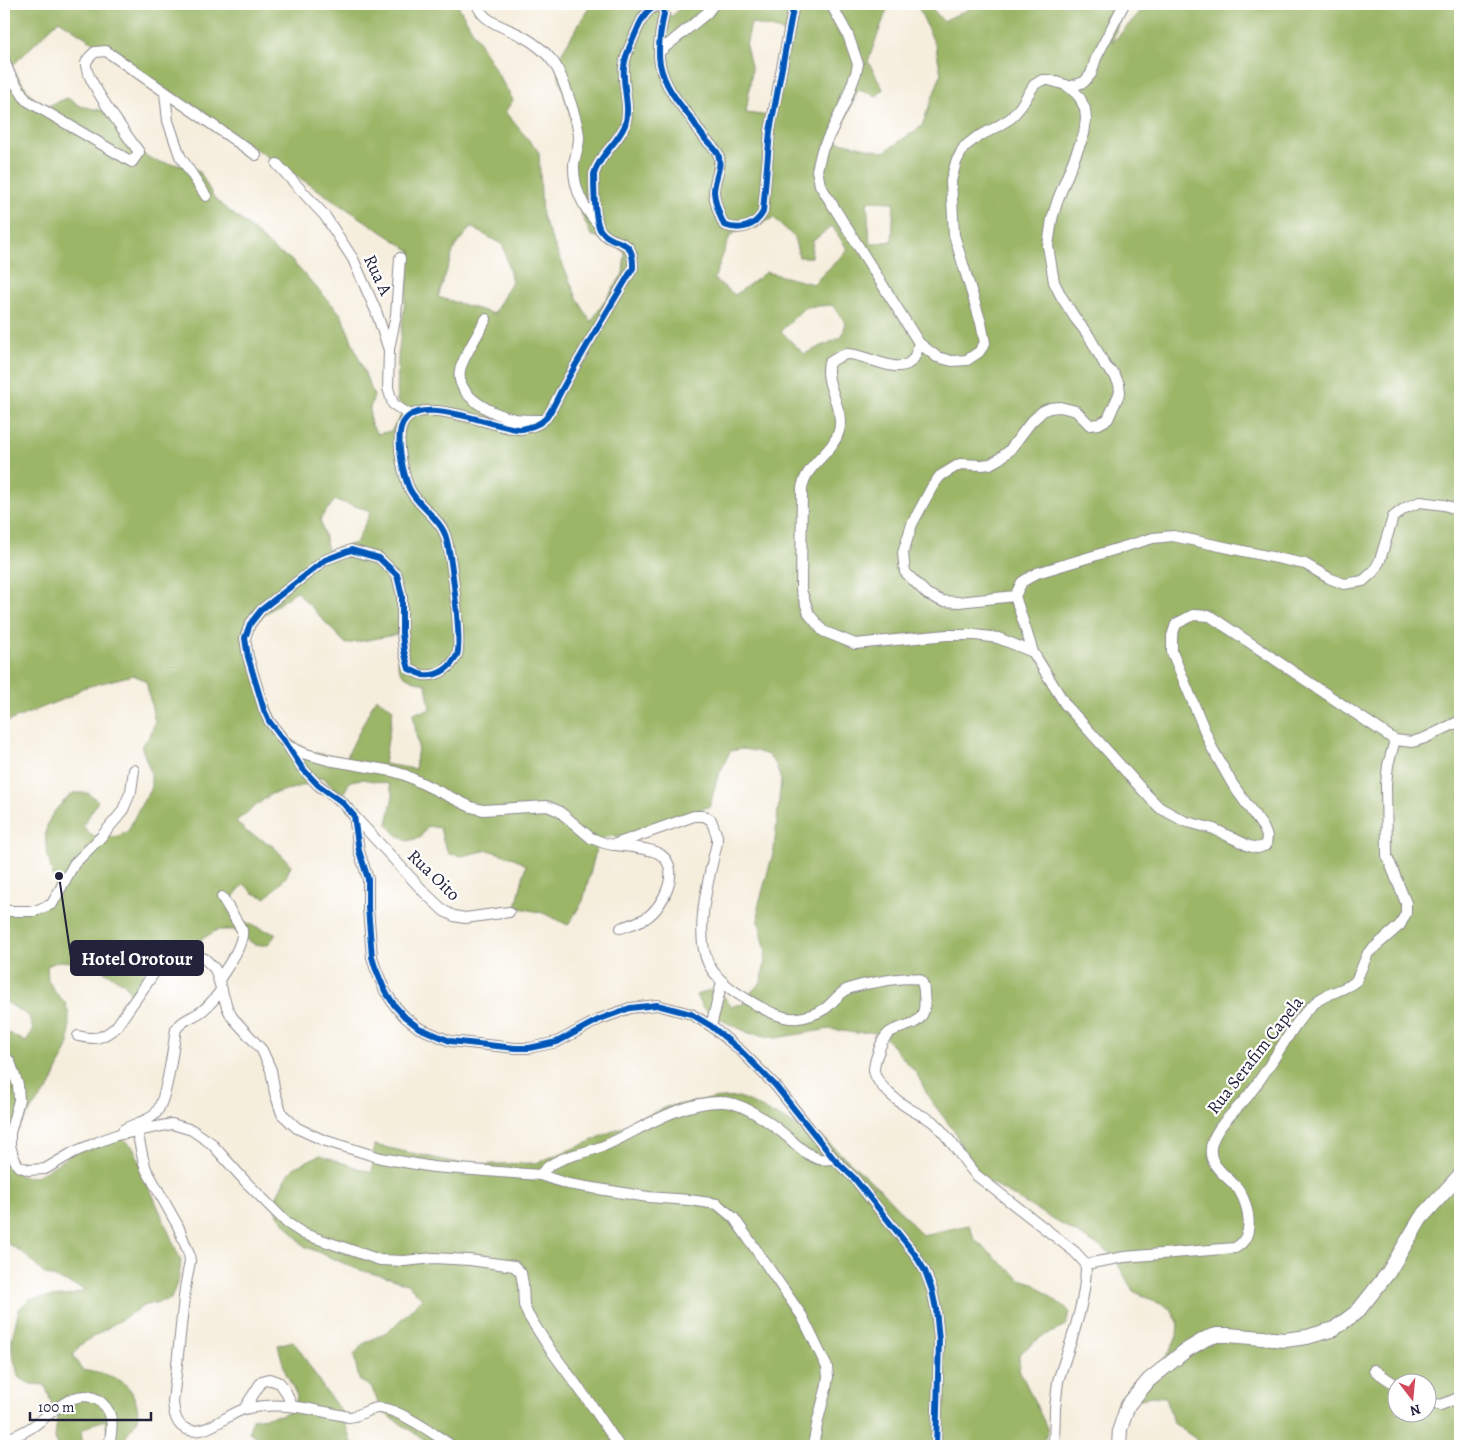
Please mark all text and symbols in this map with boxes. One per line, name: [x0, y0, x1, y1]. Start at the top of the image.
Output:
street label: Rua A: [358, 251, 398, 300]
street label: Rua Oito: [402, 844, 466, 906]
callout: Hotel Orotour: [71, 941, 203, 975]
text: Hotel Orotour: [81, 946, 193, 972]
street label: Rua Serafim Capela: [1201, 991, 1309, 1119]
north arrow: [1386, 1372, 1436, 1422]
scale bar: [30, 1390, 151, 1422]
text: 100 m: [38, 1397, 75, 1417]
text: N: [1408, 1399, 1423, 1421]

